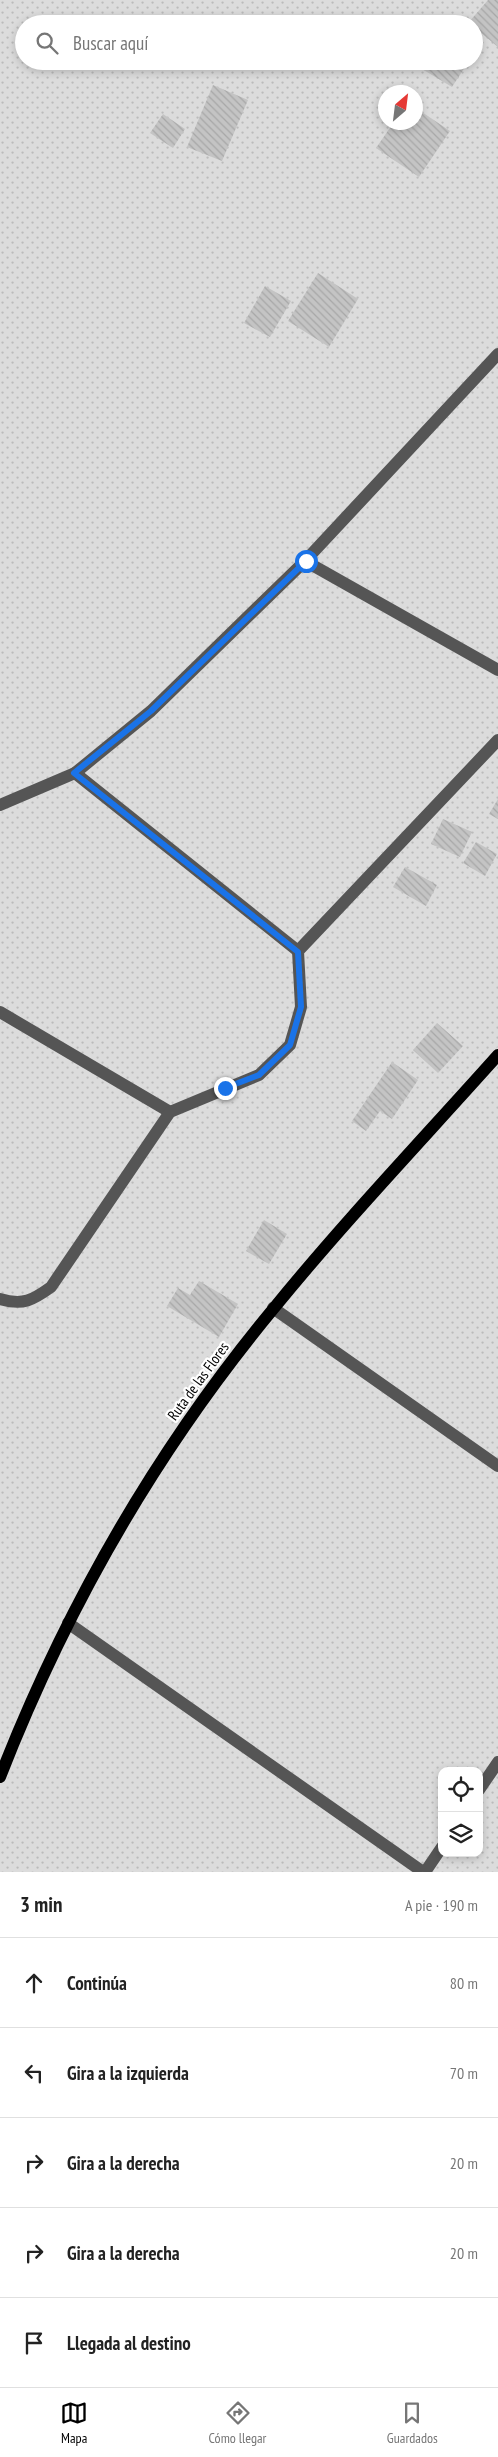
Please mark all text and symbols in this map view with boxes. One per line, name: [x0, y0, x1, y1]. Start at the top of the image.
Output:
search box: [15, 15, 483, 70]
icon: search: [33, 29, 61, 57]
text: Buscar aquí: [73, 31, 148, 55]
north arrow: [378, 85, 423, 130]
route start: [295, 550, 318, 573]
route end: [214, 1077, 237, 1100]
street label: Ruta de las Flores: [163, 1338, 233, 1424]
map controls: [438, 1767, 483, 1857]
button: locate: [438, 1767, 483, 1812]
button: layers: [438, 1812, 483, 1857]
text: 3 min: [20, 1891, 62, 1918]
text: A pie · 190 m: [405, 1895, 478, 1915]
icon: ahead: [20, 1969, 48, 1997]
text: Continúa: [67, 1971, 127, 1995]
text: 80 m: [450, 1973, 478, 1993]
icon: left: [20, 2059, 48, 2087]
text: Gira a la izquierda: [67, 2061, 189, 2085]
text: 70 m: [450, 2063, 478, 2083]
icon: right: [20, 2149, 48, 2177]
text: Gira a la derecha: [67, 2151, 180, 2175]
text: 20 m: [450, 2153, 478, 2173]
icon: right: [20, 2239, 48, 2267]
text: Gira a la derecha: [67, 2241, 180, 2265]
text: 20 m: [450, 2243, 478, 2263]
icon: arrive: [20, 2329, 48, 2357]
text: Llegada al destino: [67, 2331, 191, 2355]
tab: Mapa: [60, 2399, 88, 2447]
tab: Cómo llegar: [209, 2399, 266, 2447]
tab: Guardados: [387, 2399, 438, 2447]

